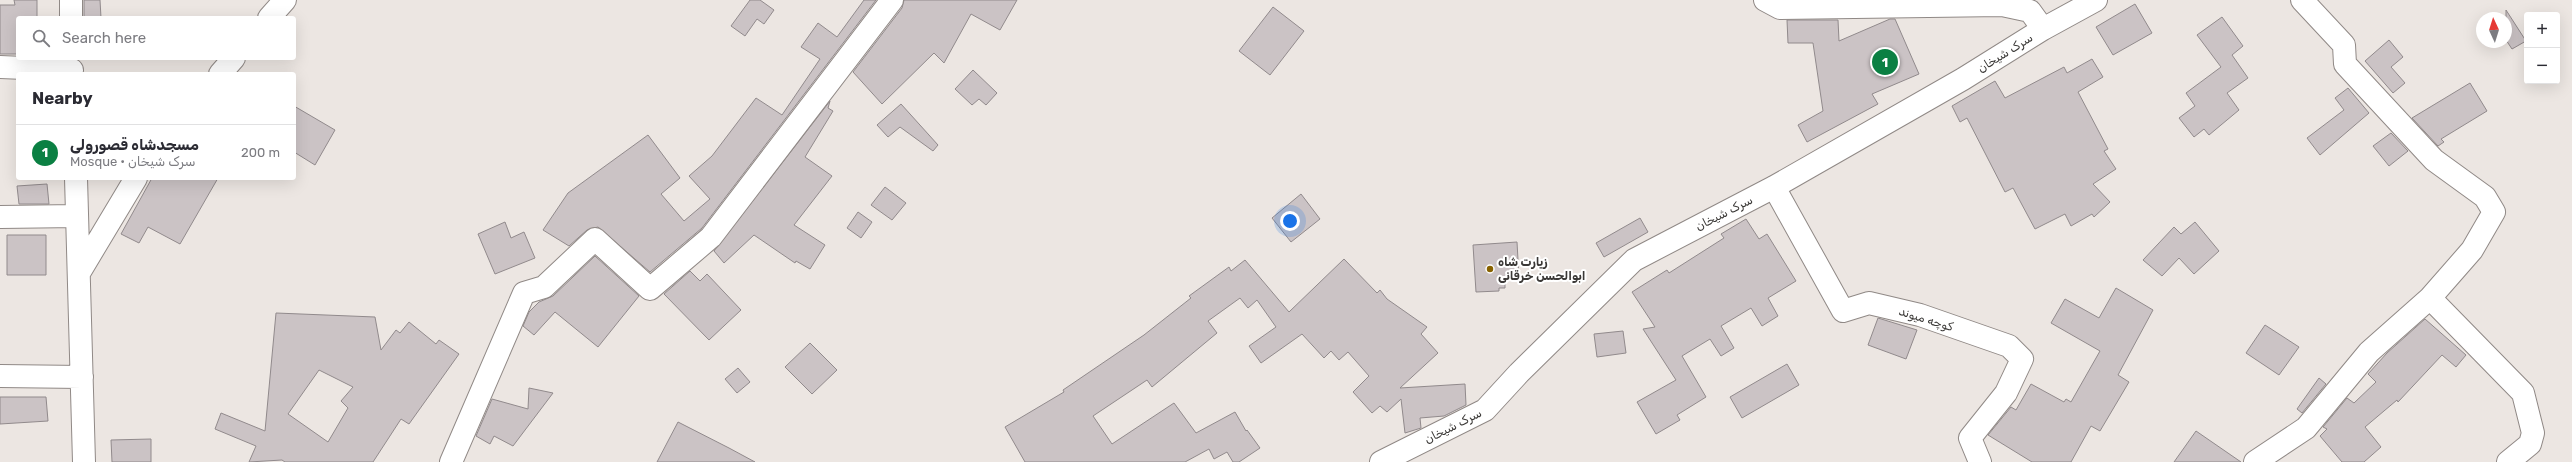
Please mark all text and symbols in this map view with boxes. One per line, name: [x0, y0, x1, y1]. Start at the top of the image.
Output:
north arrow: [2476, 12, 2512, 48]
map controls: [2524, 12, 2560, 84]
button: +: [2524, 12, 2560, 48]
search box: [16, 16, 296, 60]
icon: search: [30, 27, 52, 49]
text: Search here: [62, 29, 146, 47]
street label: سرک شیخان: [1975, 30, 2036, 76]
pin: 1: [1872, 47, 1898, 77]
button: −: [2524, 48, 2560, 84]
text: Nearby: [32, 88, 93, 108]
text: مسجدشاه قصورولی: [70, 136, 199, 154]
text: 1: [42, 145, 48, 160]
text: 200 m: [241, 145, 280, 160]
text: Mosque · سرک شیخان: [70, 154, 196, 169]
street label: سرک شیخان: [1693, 193, 1756, 234]
your location: [1280, 211, 1300, 231]
place label: زیارت شاه ابوالحسن خرقانی: [1498, 255, 1586, 283]
marker: زیارت شاه ابوالحسن خرقانی: [1485, 264, 1495, 274]
street label: کوچه میوند: [1897, 304, 1955, 335]
street label: سرک شیخان: [1422, 406, 1485, 447]

